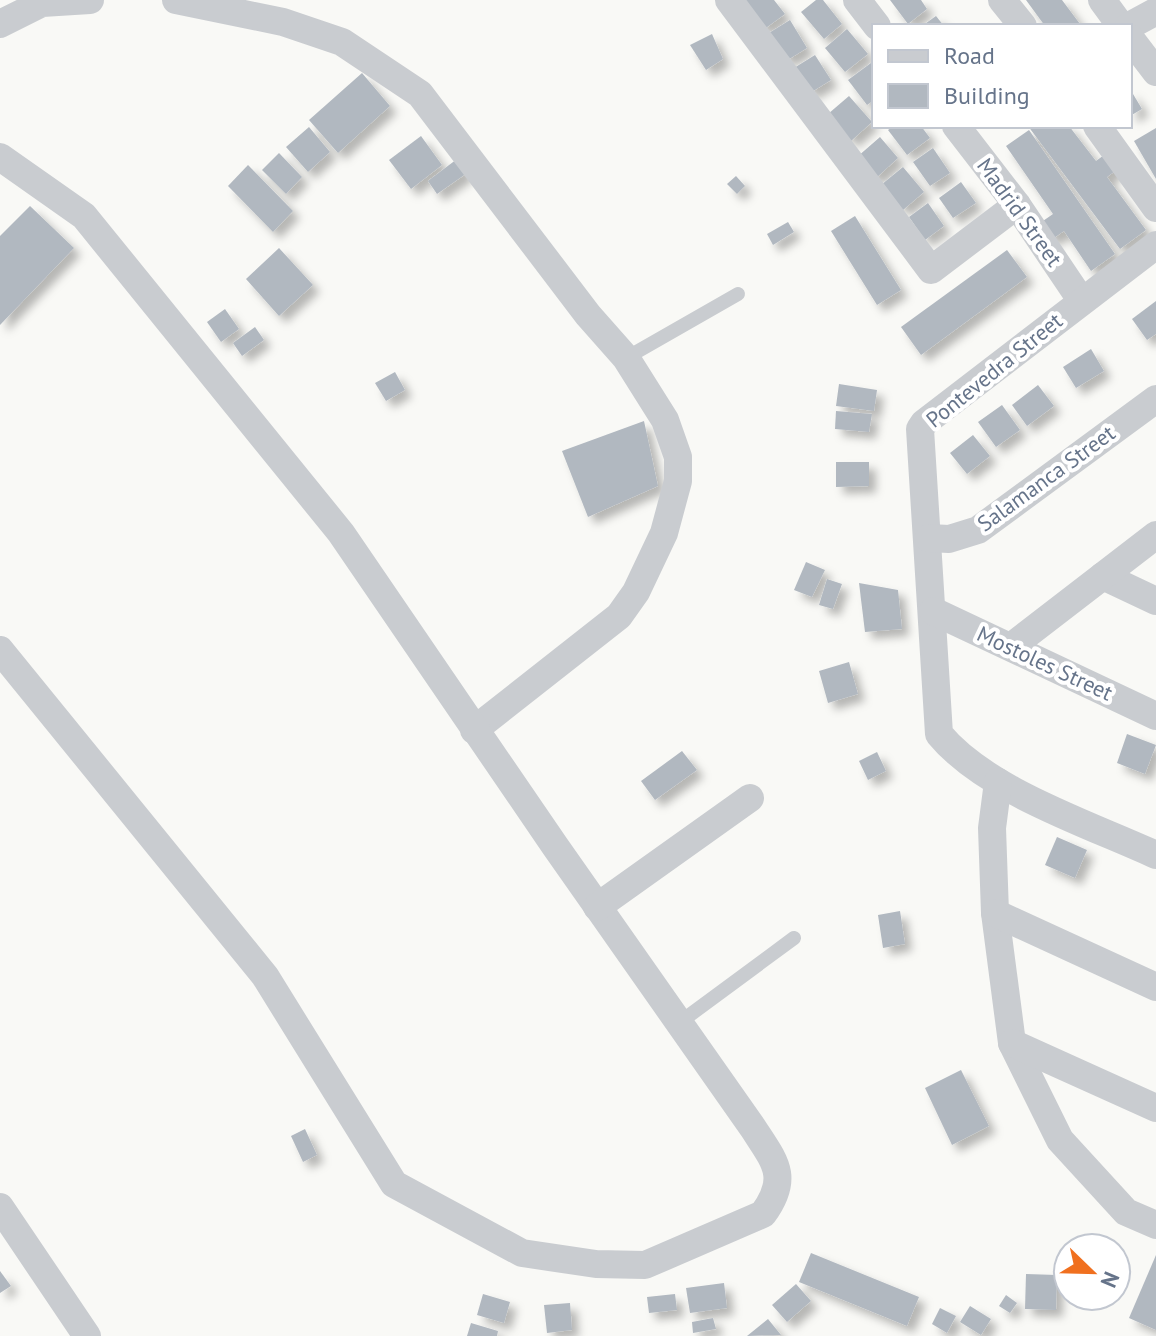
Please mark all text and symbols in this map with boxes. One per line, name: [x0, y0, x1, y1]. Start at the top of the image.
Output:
legend: [872, 24, 1132, 128]
text: Road: [944, 40, 995, 71]
text: Building: [944, 80, 1030, 111]
street label: Madrid Street: [971, 152, 1069, 272]
street label: Pontevedra Street: [920, 306, 1068, 433]
street label: Salamanca Street: [972, 418, 1121, 537]
street label: Mostoles Street: [973, 619, 1118, 707]
north arrow: [1052, 1232, 1132, 1312]
text: N: [1095, 1268, 1126, 1292]

